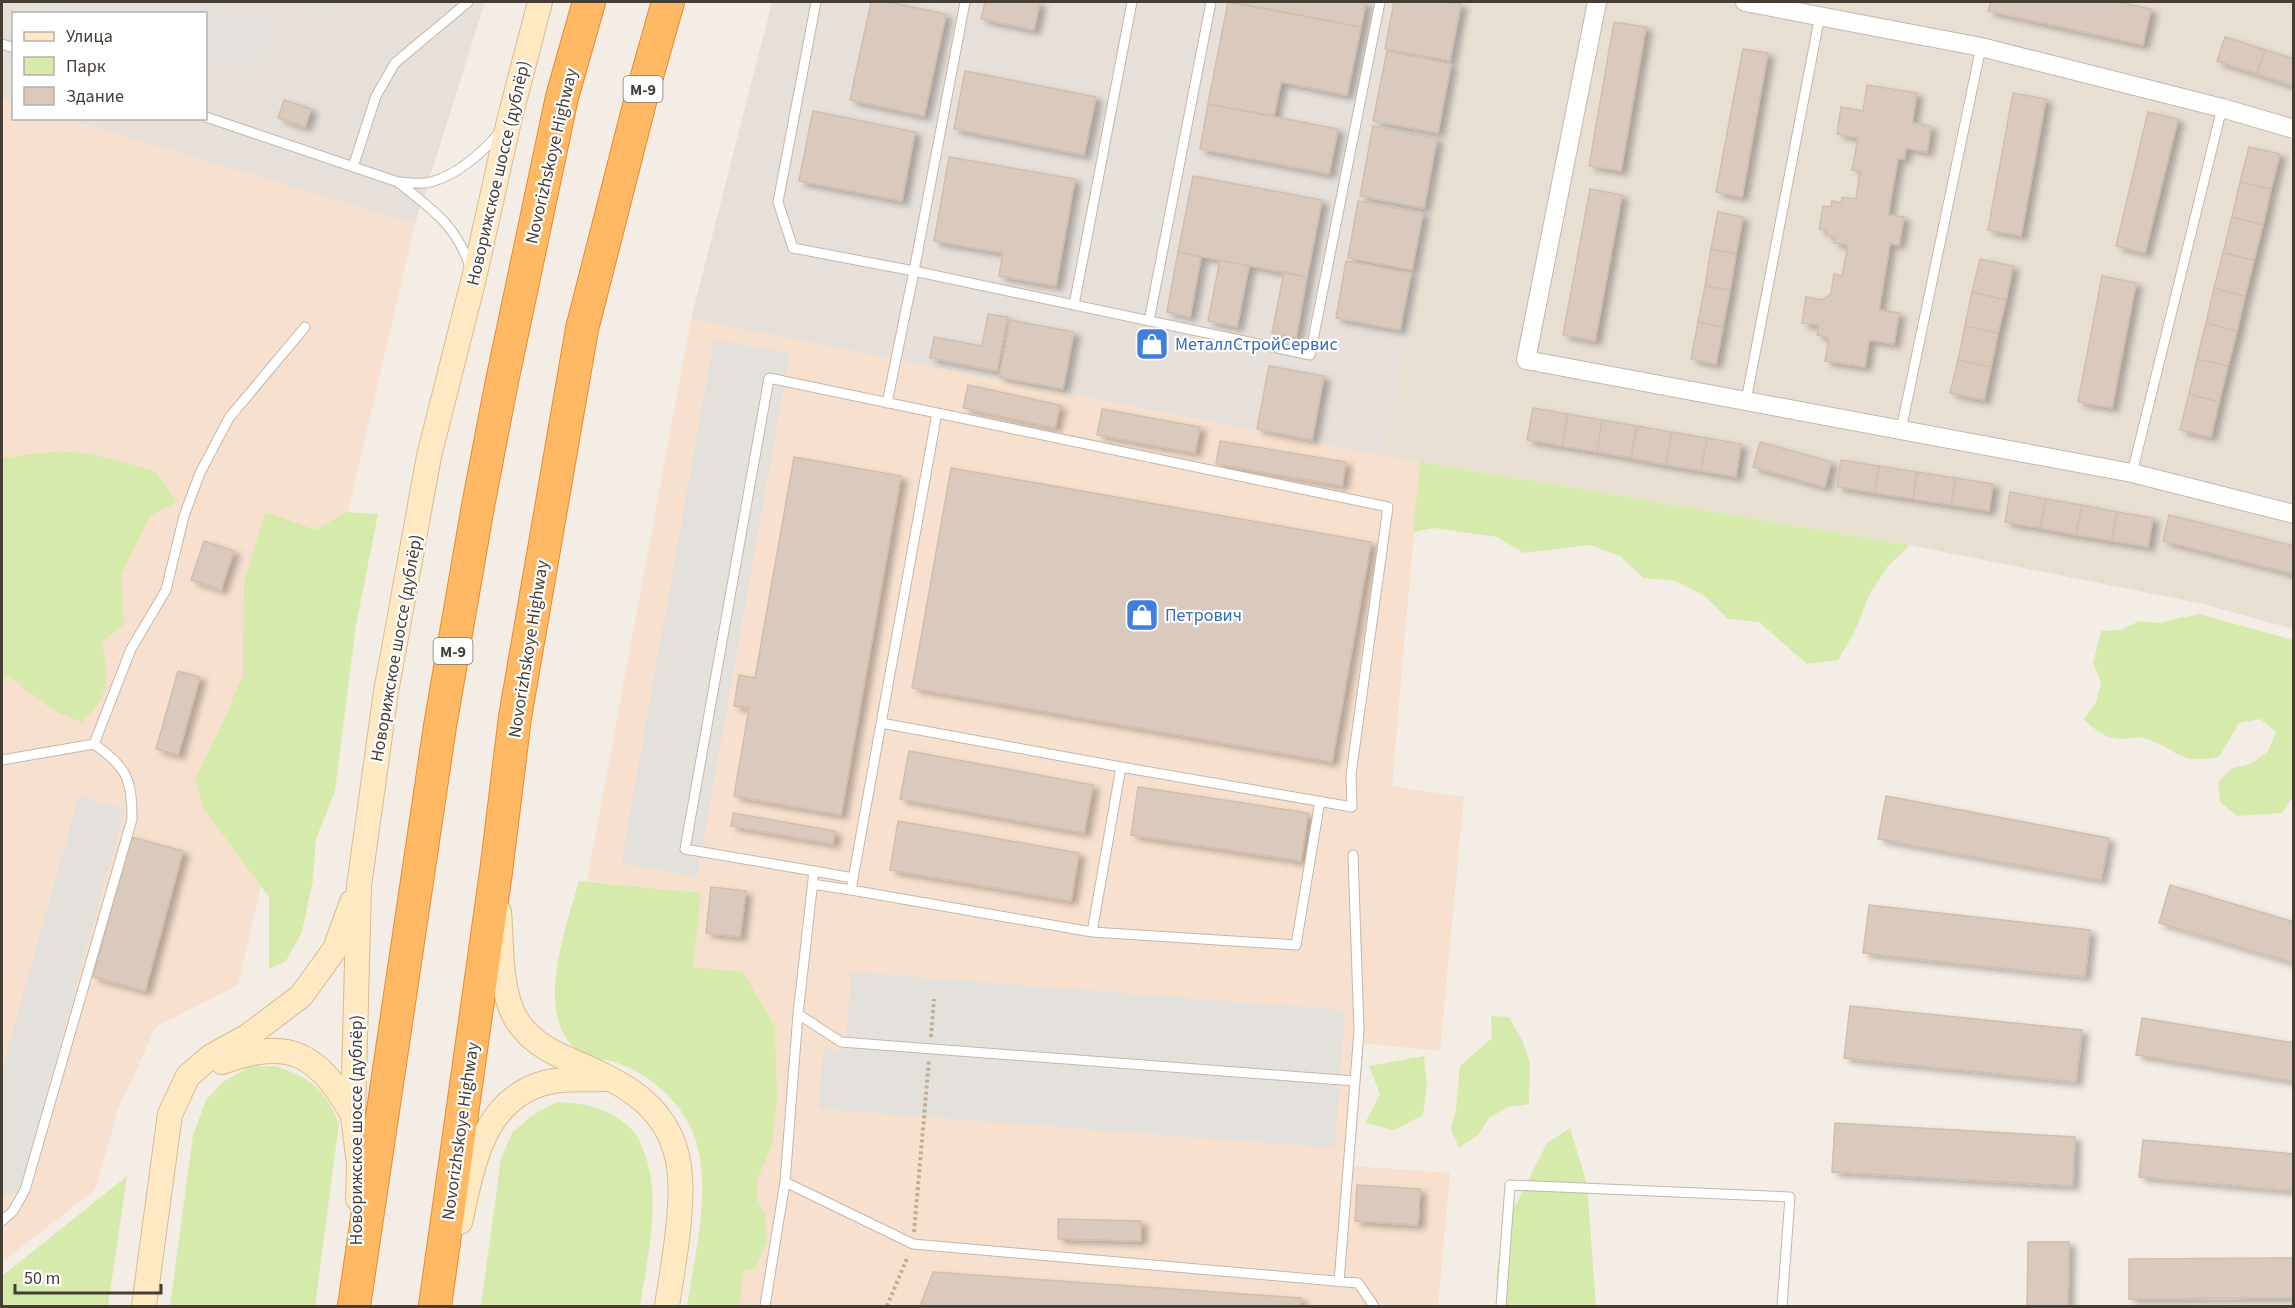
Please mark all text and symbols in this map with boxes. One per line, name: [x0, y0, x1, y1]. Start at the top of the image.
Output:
legend: [12, 12, 207, 120]
text: Улица: [66, 24, 113, 49]
text: Парк: [66, 54, 106, 79]
street label: Новорижское шоссе (дублёр): [460, 58, 537, 288]
street label: Novorizhskoye Highway: [519, 65, 584, 246]
road number: М-9: [624, 76, 662, 102]
text: Здание: [66, 84, 124, 109]
shop icon: МеталлСтройСервис: [1134, 326, 1170, 362]
place label: МеталлСтройСервис: [1175, 332, 1338, 357]
street label: Новорижское шоссе (дублёр): [364, 532, 429, 764]
street label: Novorizhskoye Highway: [502, 558, 555, 740]
shop icon: Петрович: [1124, 597, 1160, 633]
place label: Петрович: [1165, 603, 1242, 628]
road number: М-9: [434, 638, 472, 664]
street label: Новорижское шоссе (дублёр): [344, 1015, 369, 1245]
street label: Novorizhskoye Highway: [436, 1040, 485, 1222]
scale bar: [15, 1257, 160, 1295]
text: 50 m: [24, 1266, 60, 1291]

